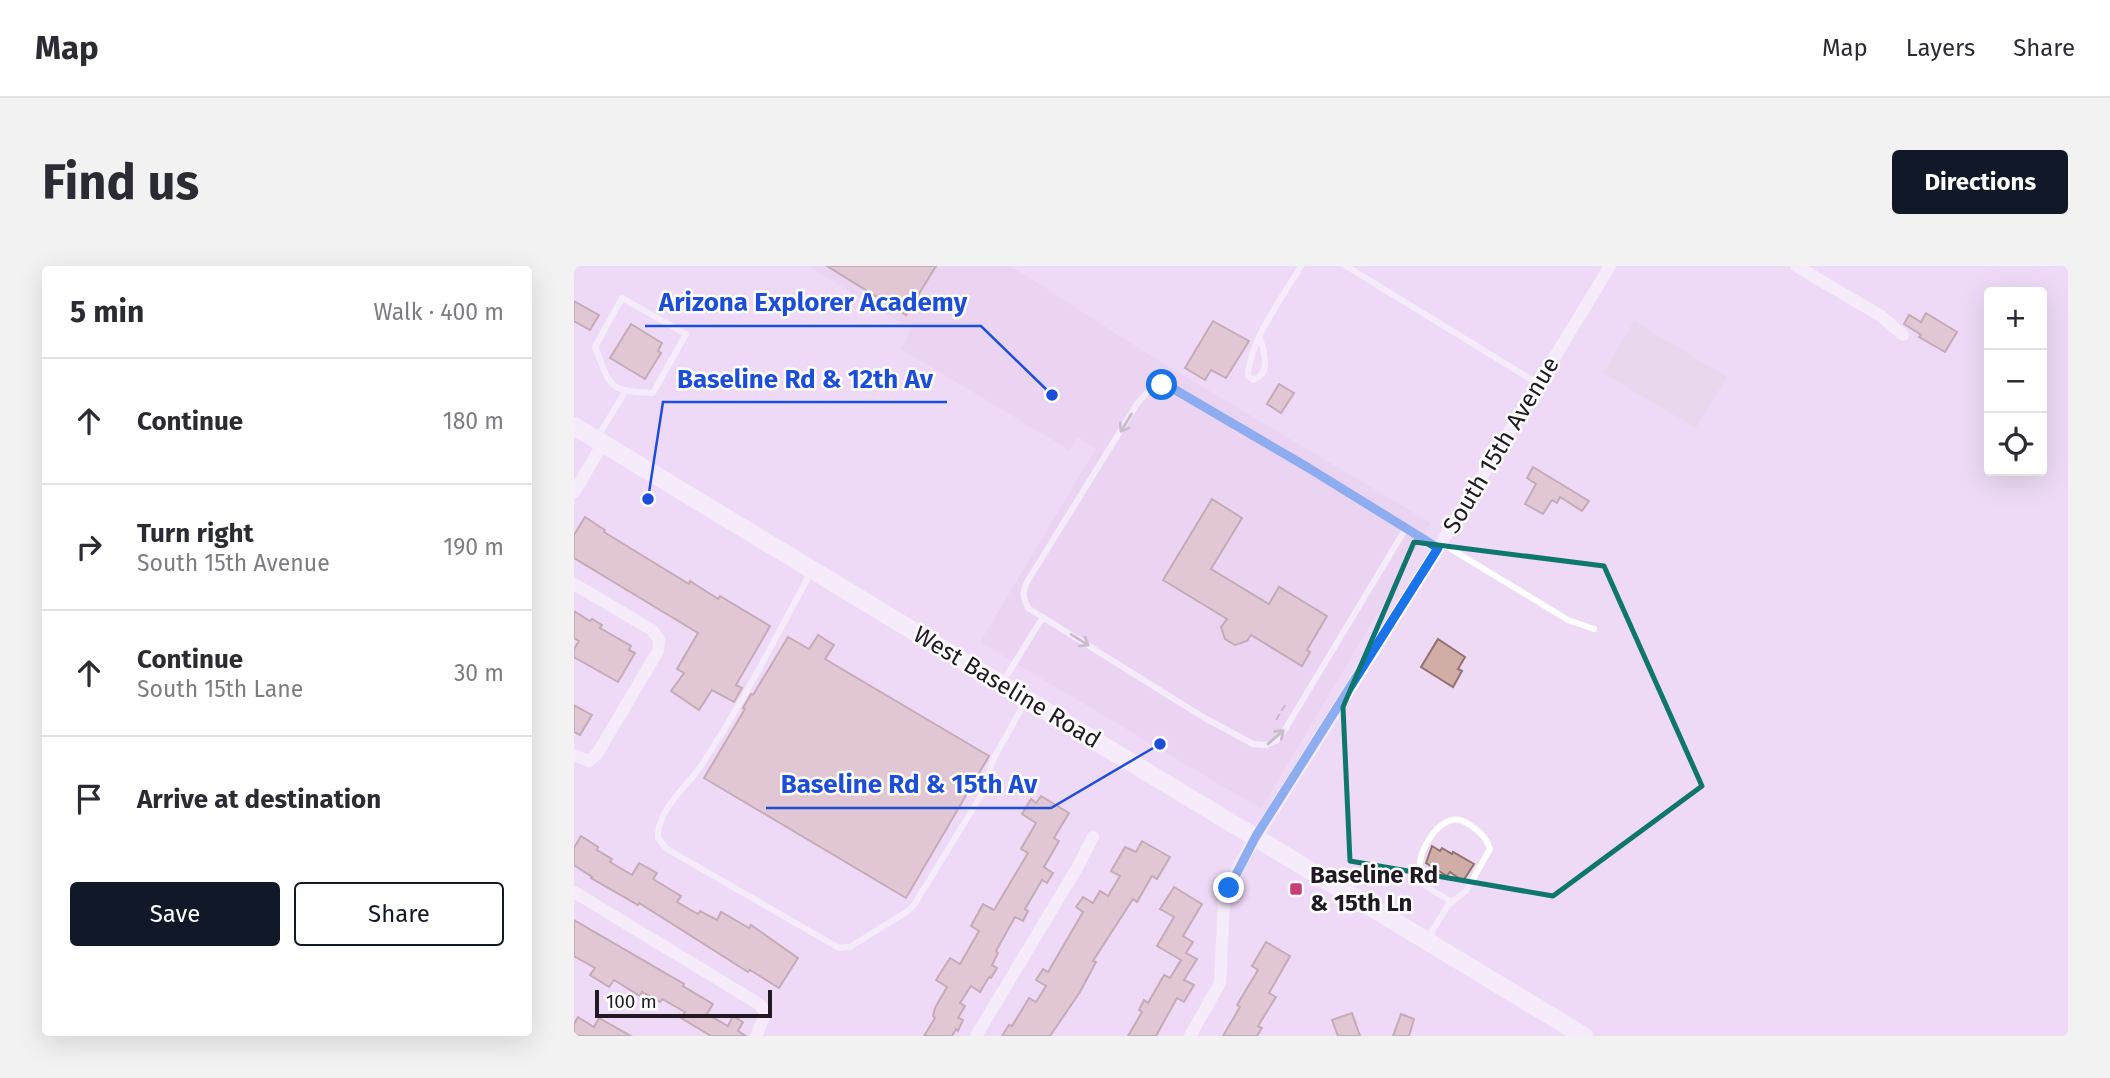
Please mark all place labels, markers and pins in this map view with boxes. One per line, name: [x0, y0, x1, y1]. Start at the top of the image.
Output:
callout: Arizona Explorer Academy: [645, 279, 981, 326]
callout: Baseline Rd & 12th Av: [663, 355, 947, 402]
callout: Baseline Rd & 15th Av: [766, 761, 1051, 808]
place label: Baseline Rd & 15th Ln: [1310, 861, 1438, 917]
marker: Baseline Rd & 15th Ln: [1288, 881, 1304, 897]

